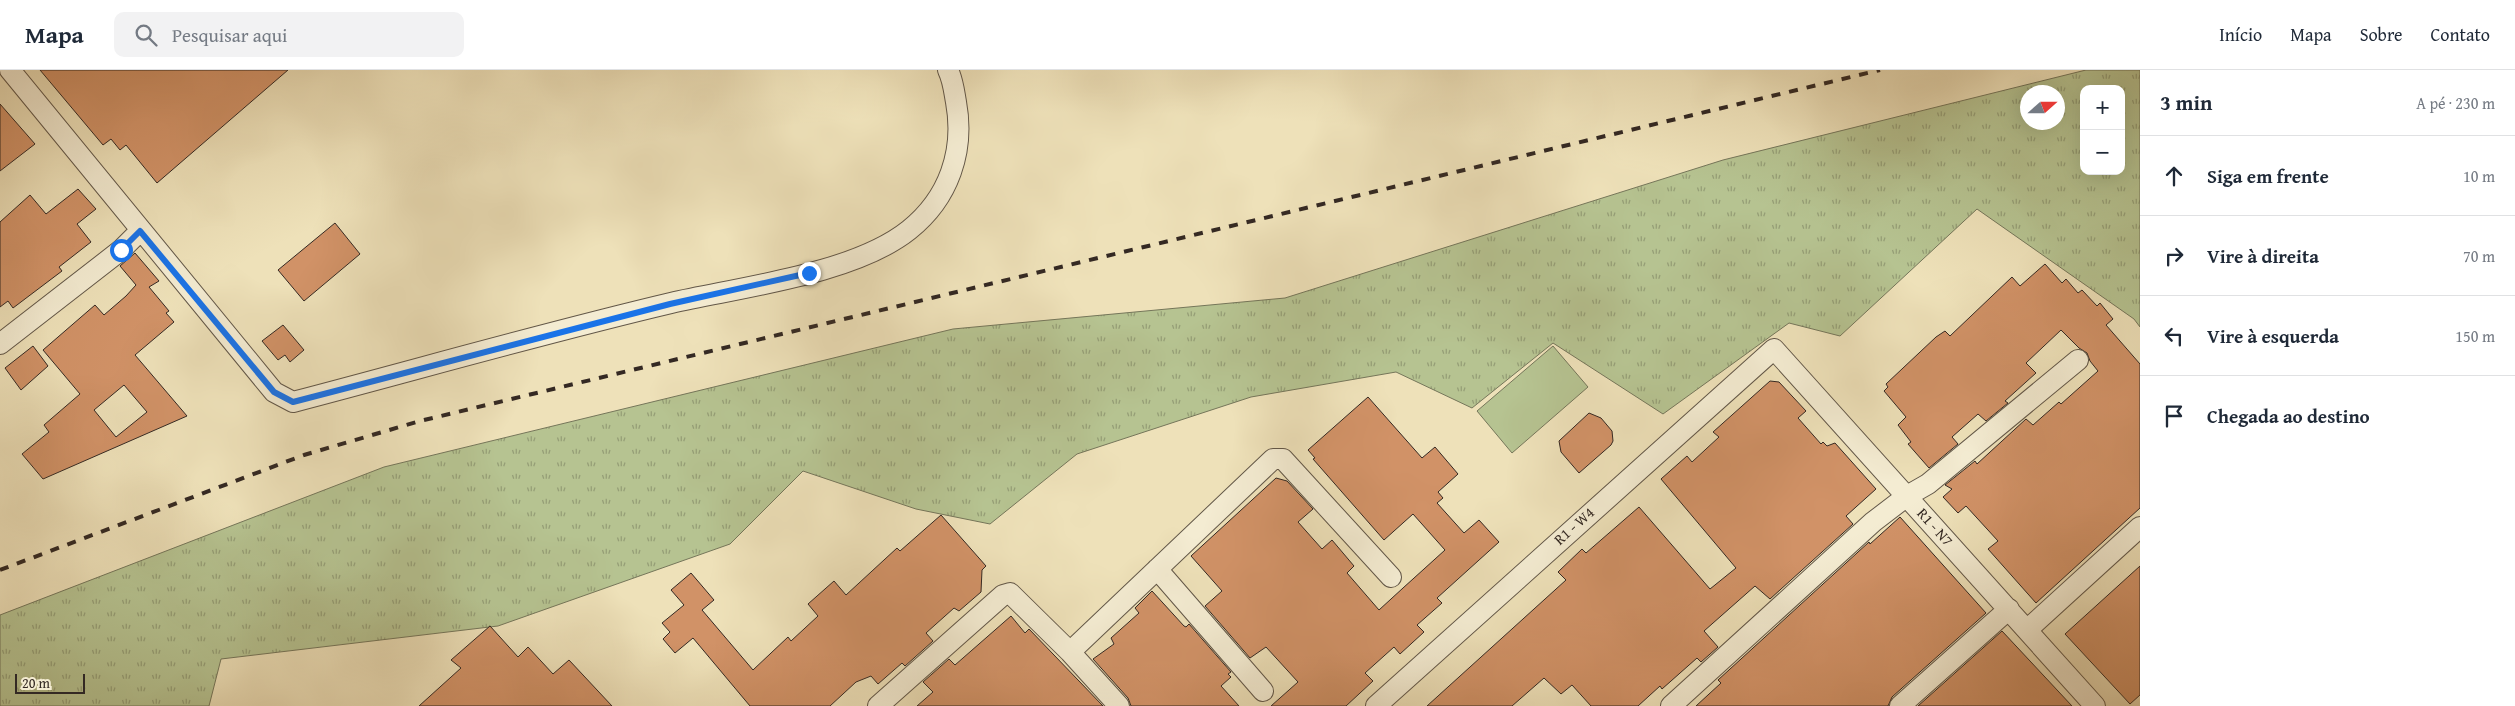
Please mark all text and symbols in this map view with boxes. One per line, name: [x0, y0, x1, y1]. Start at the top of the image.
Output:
search box: [114, 12, 464, 57]
text: Mapa: [25, 17, 84, 52]
icon: search: [132, 21, 160, 49]
text: Pesquisar aqui: [172, 21, 287, 49]
text: Início: [2219, 21, 2262, 48]
text: Mapa: [2290, 21, 2332, 48]
text: Sobre: [2360, 21, 2403, 48]
text: Contato: [2431, 21, 2490, 48]
north arrow: [2020, 85, 2065, 130]
map controls: [2080, 85, 2125, 175]
button: +: [2080, 85, 2125, 130]
text: 3 min: [2160, 87, 2212, 118]
text: A pé · 230 m: [2416, 91, 2495, 115]
button: −: [2080, 130, 2125, 175]
icon: ahead: [2160, 162, 2188, 190]
text: Siga em frente: [2207, 162, 2329, 190]
text: 10 m: [2463, 164, 2495, 188]
route start: [110, 239, 133, 262]
icon: right: [2160, 242, 2188, 270]
text: Vire à direita: [2207, 242, 2319, 270]
text: 70 m: [2463, 244, 2495, 268]
route end: [798, 262, 821, 285]
icon: left: [2160, 322, 2188, 350]
text: Vire à esquerda: [2207, 322, 2339, 350]
text: 150 m: [2455, 324, 2495, 348]
icon: arrive: [2160, 402, 2188, 430]
text: Chegada ao destino: [2207, 402, 2370, 430]
street label: R1 - W4: [1549, 502, 1598, 549]
street label: R1 - N7: [1913, 503, 1958, 550]
scale bar: [15, 671, 85, 694]
text: 20 m: [22, 673, 50, 693]

